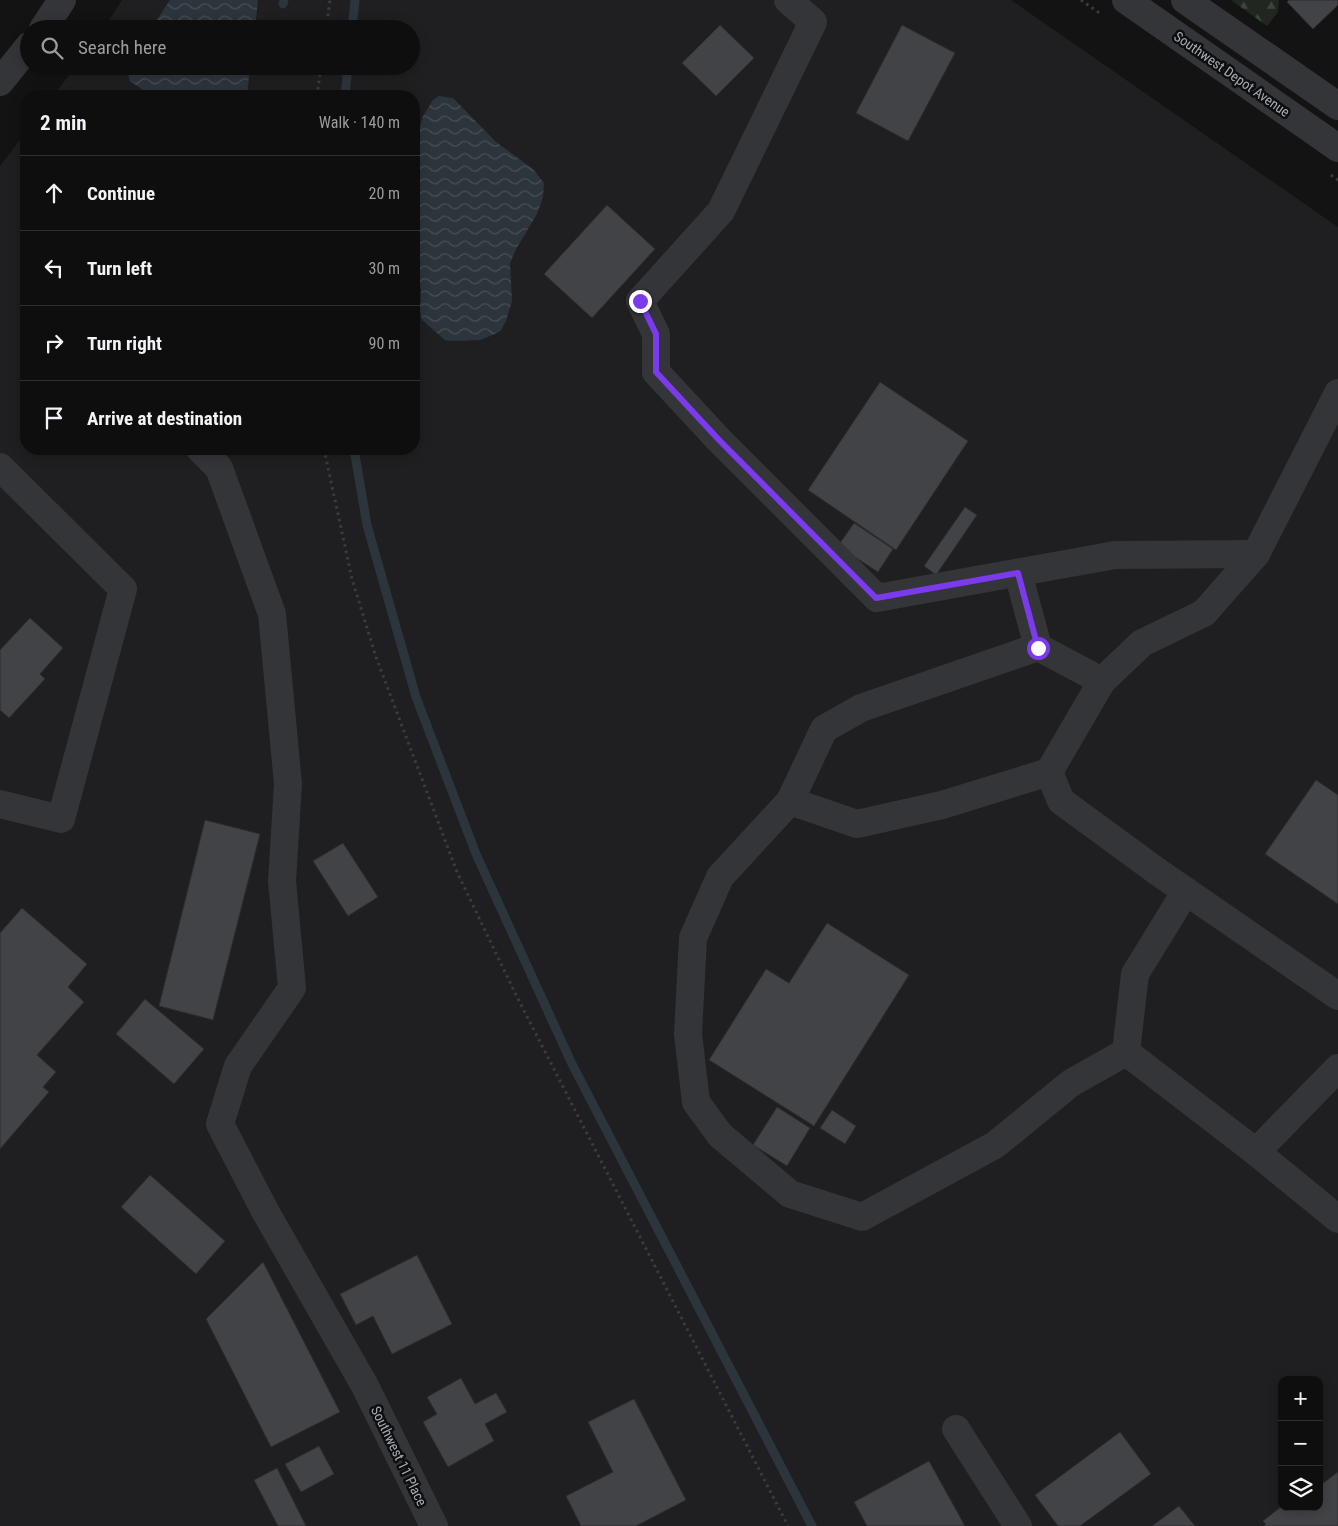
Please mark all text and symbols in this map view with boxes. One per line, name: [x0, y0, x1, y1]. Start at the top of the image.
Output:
search box: [20, 20, 420, 75]
street label: Southwest Depot Avenue: [1171, 28, 1293, 120]
icon: search: [38, 34, 66, 62]
text: Search here: [78, 36, 166, 59]
text: 2 min: [40, 111, 87, 135]
text: Walk · 140 m: [319, 113, 400, 132]
icon: ahead: [40, 179, 68, 207]
text: Continue: [87, 182, 155, 205]
text: 20 m: [368, 184, 400, 203]
icon: left: [40, 254, 68, 282]
text: Turn left: [87, 257, 152, 280]
text: 30 m: [368, 259, 400, 278]
route end: [629, 290, 652, 313]
icon: right: [40, 329, 68, 357]
text: Turn right: [87, 332, 162, 355]
text: 90 m: [368, 334, 400, 353]
icon: arrive: [40, 404, 68, 432]
text: Arrive at destination: [87, 407, 242, 430]
route start: [1027, 637, 1050, 660]
map controls: [1278, 1376, 1323, 1511]
button: +: [1278, 1376, 1323, 1421]
street label: Southwest 11 Place: [368, 1403, 430, 1509]
button: −: [1278, 1421, 1323, 1466]
button: layers: [1278, 1466, 1323, 1511]

